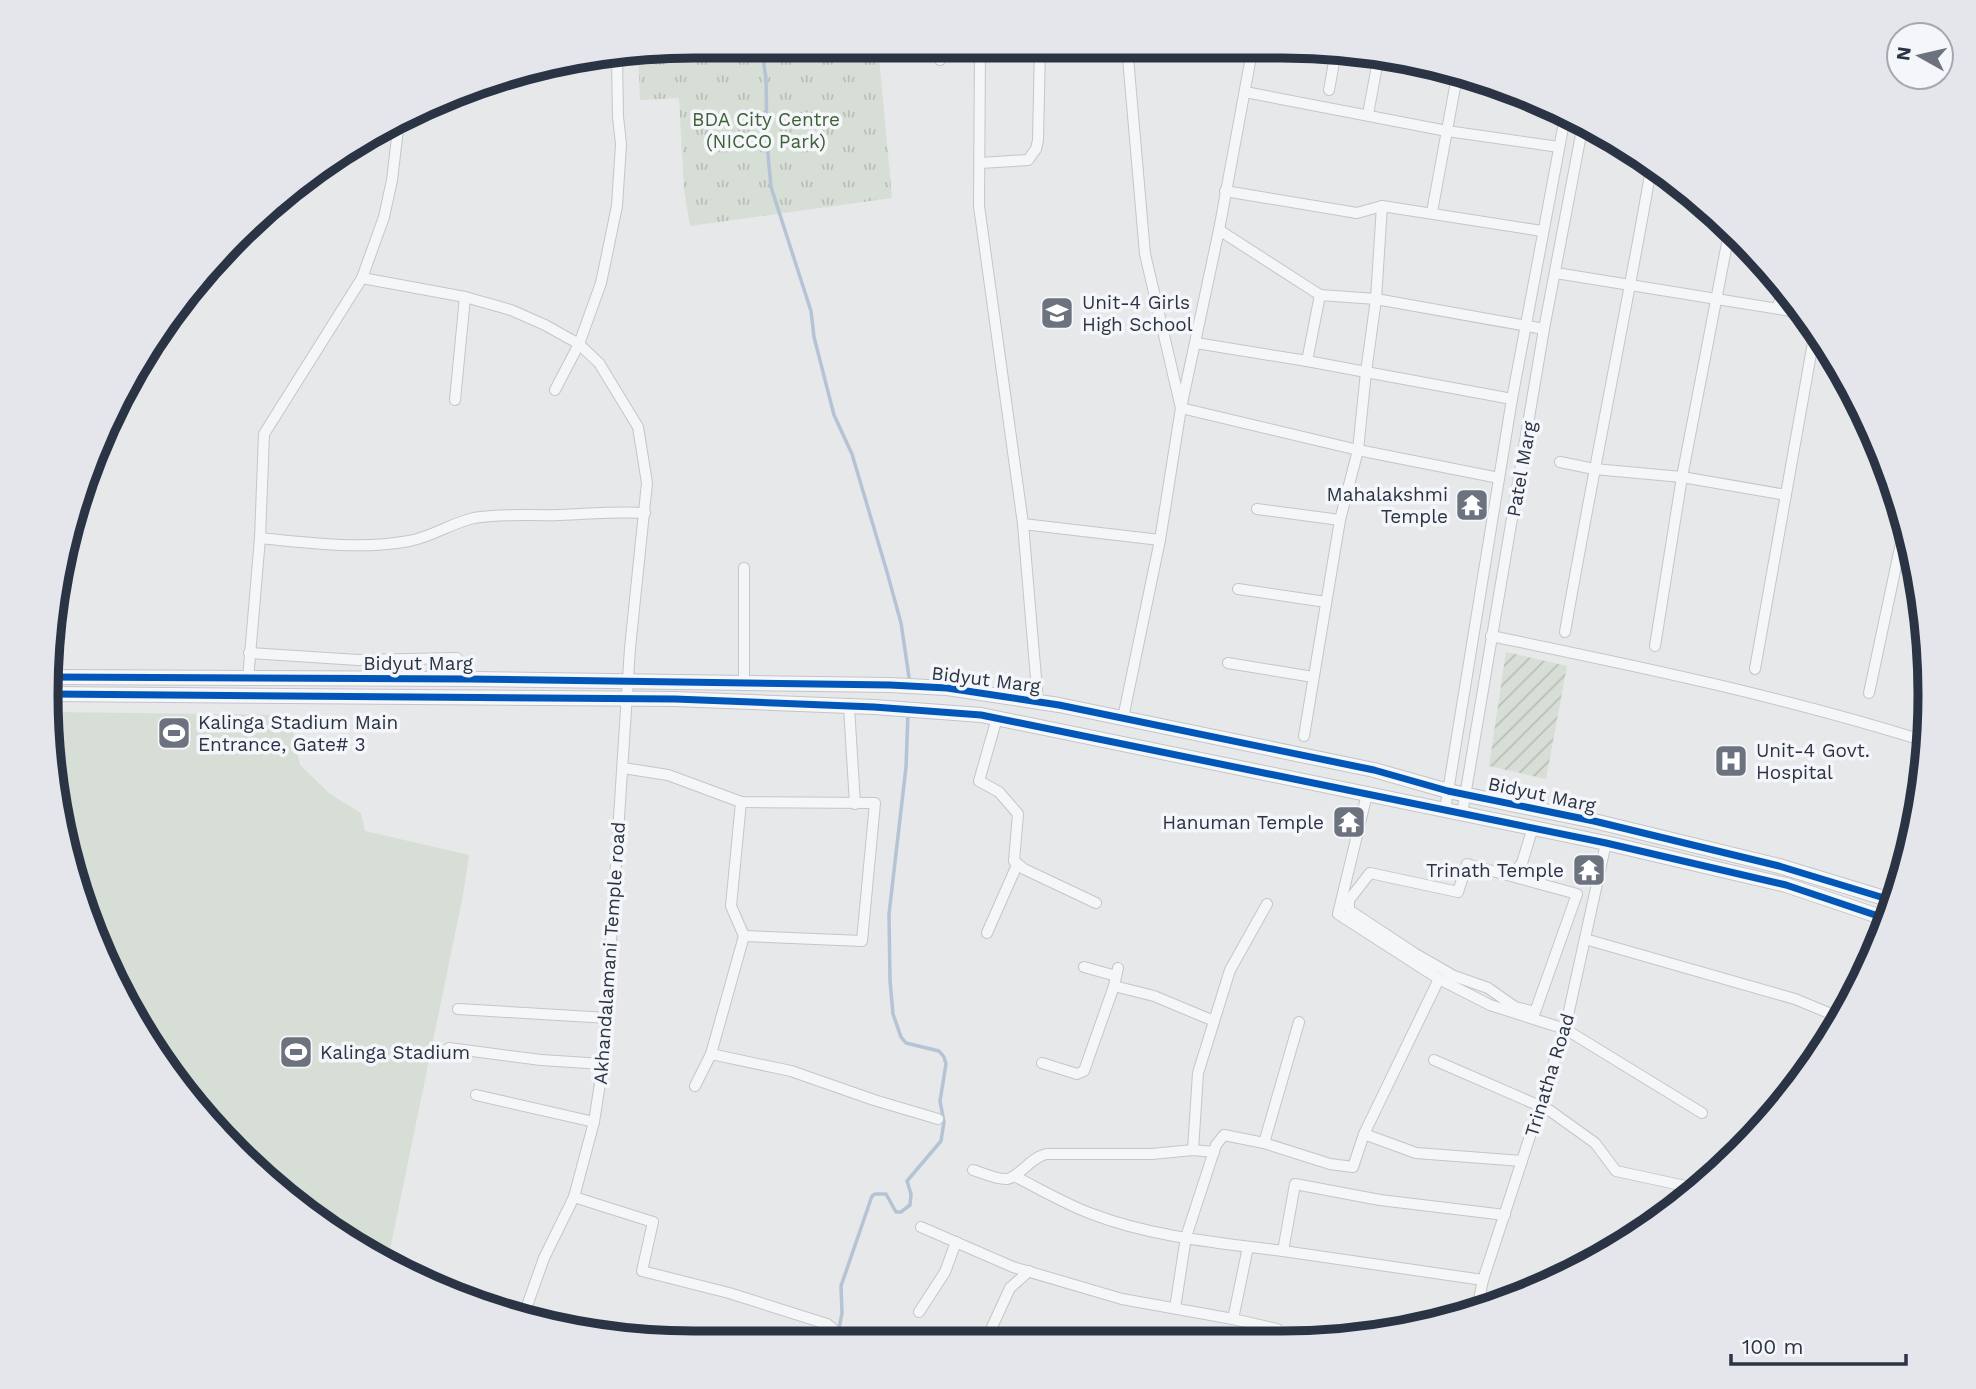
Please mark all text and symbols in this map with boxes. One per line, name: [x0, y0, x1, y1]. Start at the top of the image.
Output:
north arrow: [1885, 21, 1955, 91]
text: N: [1891, 45, 1916, 62]
park label: BDA City Centre (NICCO Park): [692, 108, 840, 153]
place label: Unit-4 Girls High School: [1082, 291, 1193, 336]
school or university icon: Unit-4 Girls High School: [1038, 294, 1076, 332]
street label: Patel Marg: [1502, 419, 1541, 519]
place label: Mahalakshmi Temple: [1327, 483, 1448, 528]
temple icon: Mahalakshmi Temple: [1453, 486, 1491, 524]
street label: Bidyut Marg: [363, 652, 474, 675]
street label: Bidyut Marg: [930, 661, 1043, 698]
place label: Kalinga Stadium Main Entrance, Gate# 3: [198, 711, 398, 756]
sports icon: Kalinga Stadium Main Entrance, Gate# 3: [155, 714, 193, 752]
place label: Unit-4 Govt. Hospital: [1756, 739, 1870, 784]
hospital icon: Unit-4 Govt. Hospital: [1712, 742, 1750, 780]
street label: Bidyut Marg: [1486, 772, 1599, 817]
temple icon: Hanuman Temple: [1330, 803, 1368, 841]
place label: Hanuman Temple: [1162, 811, 1324, 834]
street label: Akhandalamani Temple road: [589, 821, 630, 1085]
temple icon: Trinath Temple: [1570, 851, 1608, 889]
place label: Trinath Temple: [1426, 859, 1564, 882]
street label: Trinatha Road: [1520, 1011, 1579, 1140]
sports icon: Kalinga Stadium: [277, 1033, 315, 1071]
place label: Kalinga Stadium: [320, 1041, 470, 1064]
scale bar: [1731, 1322, 1906, 1366]
text: 100 m: [1742, 1334, 1804, 1359]

